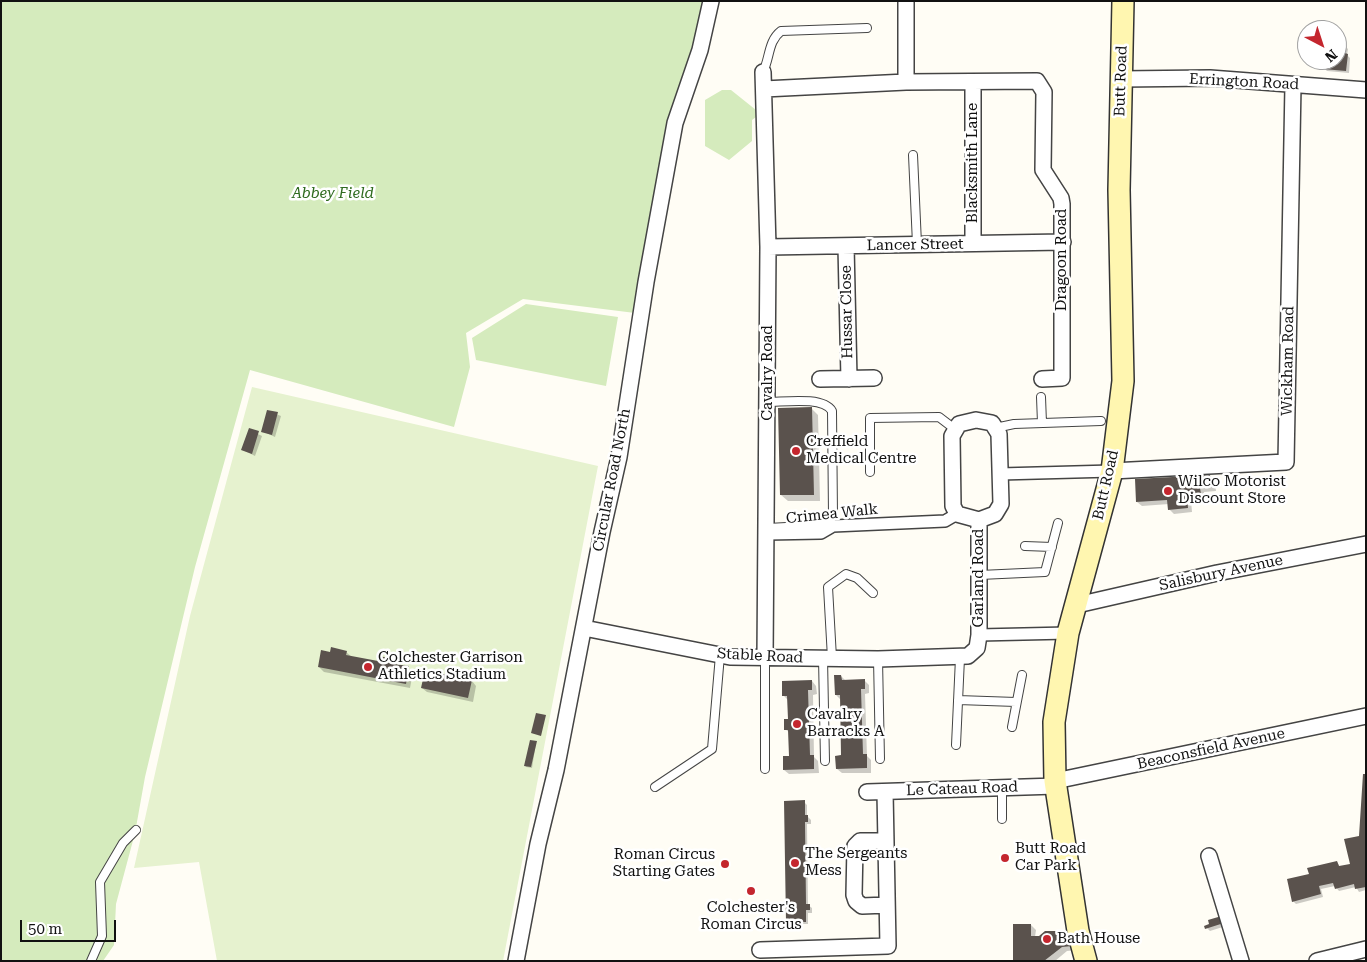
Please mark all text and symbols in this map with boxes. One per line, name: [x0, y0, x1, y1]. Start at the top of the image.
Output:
north arrow: [1297, 20, 1347, 70]
street label: Butt Road: [1111, 45, 1131, 117]
text: N: [1322, 46, 1340, 65]
street label: Errington Road: [1189, 70, 1299, 94]
street label: Blacksmith Lane: [964, 103, 982, 223]
park label: Abbey Field: [292, 185, 374, 203]
street label: Dragoon Road: [1053, 209, 1071, 311]
street label: Lancer Street: [866, 235, 964, 255]
street label: Hussar Close: [837, 265, 857, 359]
street label: Wickham Road: [1278, 306, 1298, 416]
street label: Cavalry Road: [759, 325, 777, 421]
street label: Circular Road North: [589, 407, 635, 553]
place label: Creffield Medical Centre: [806, 433, 916, 468]
marker: Creffield Medical Centre: [790, 445, 802, 457]
street label: Butt Road: [1089, 448, 1123, 522]
place label: Wilco Motorist Discount Store: [1178, 473, 1286, 508]
marker: Wilco Motorist Discount Store: [1162, 485, 1174, 497]
street label: Crimea Walk: [785, 500, 879, 528]
street label: Garland Road: [970, 529, 988, 627]
street label: Salisbury Avenue: [1157, 551, 1285, 595]
street label: Stable Road: [717, 645, 803, 667]
place label: Colchester Garrison Athletics Stadium: [378, 649, 523, 684]
marker: Colchester Garrison Athletics Stadium: [362, 661, 374, 673]
place label: Cavalry Barracks A: [807, 706, 884, 741]
marker: Cavalry Barracks A: [791, 718, 803, 730]
street label: Beaconsfield Avenue: [1136, 725, 1286, 773]
street label: Le Cateau Road: [906, 778, 1018, 800]
place label: Butt Road Car Park: [1015, 840, 1086, 875]
place label: The Sergeants Mess: [805, 845, 907, 880]
place label: Roman Circus Starting Gates: [613, 846, 715, 881]
marker: Butt Road Car Park: [999, 852, 1011, 864]
marker: The Sergeants Mess: [789, 857, 801, 869]
marker: Roman Circus Starting Gates: [719, 858, 731, 870]
marker: Colchester's Roman Circus: [745, 885, 757, 897]
place label: Colchester's Roman Circus: [700, 899, 802, 934]
scale bar: [22, 910, 119, 942]
text: 50 m: [28, 920, 62, 938]
place label: Bath House: [1057, 930, 1140, 948]
marker: Bath House: [1041, 933, 1053, 945]

